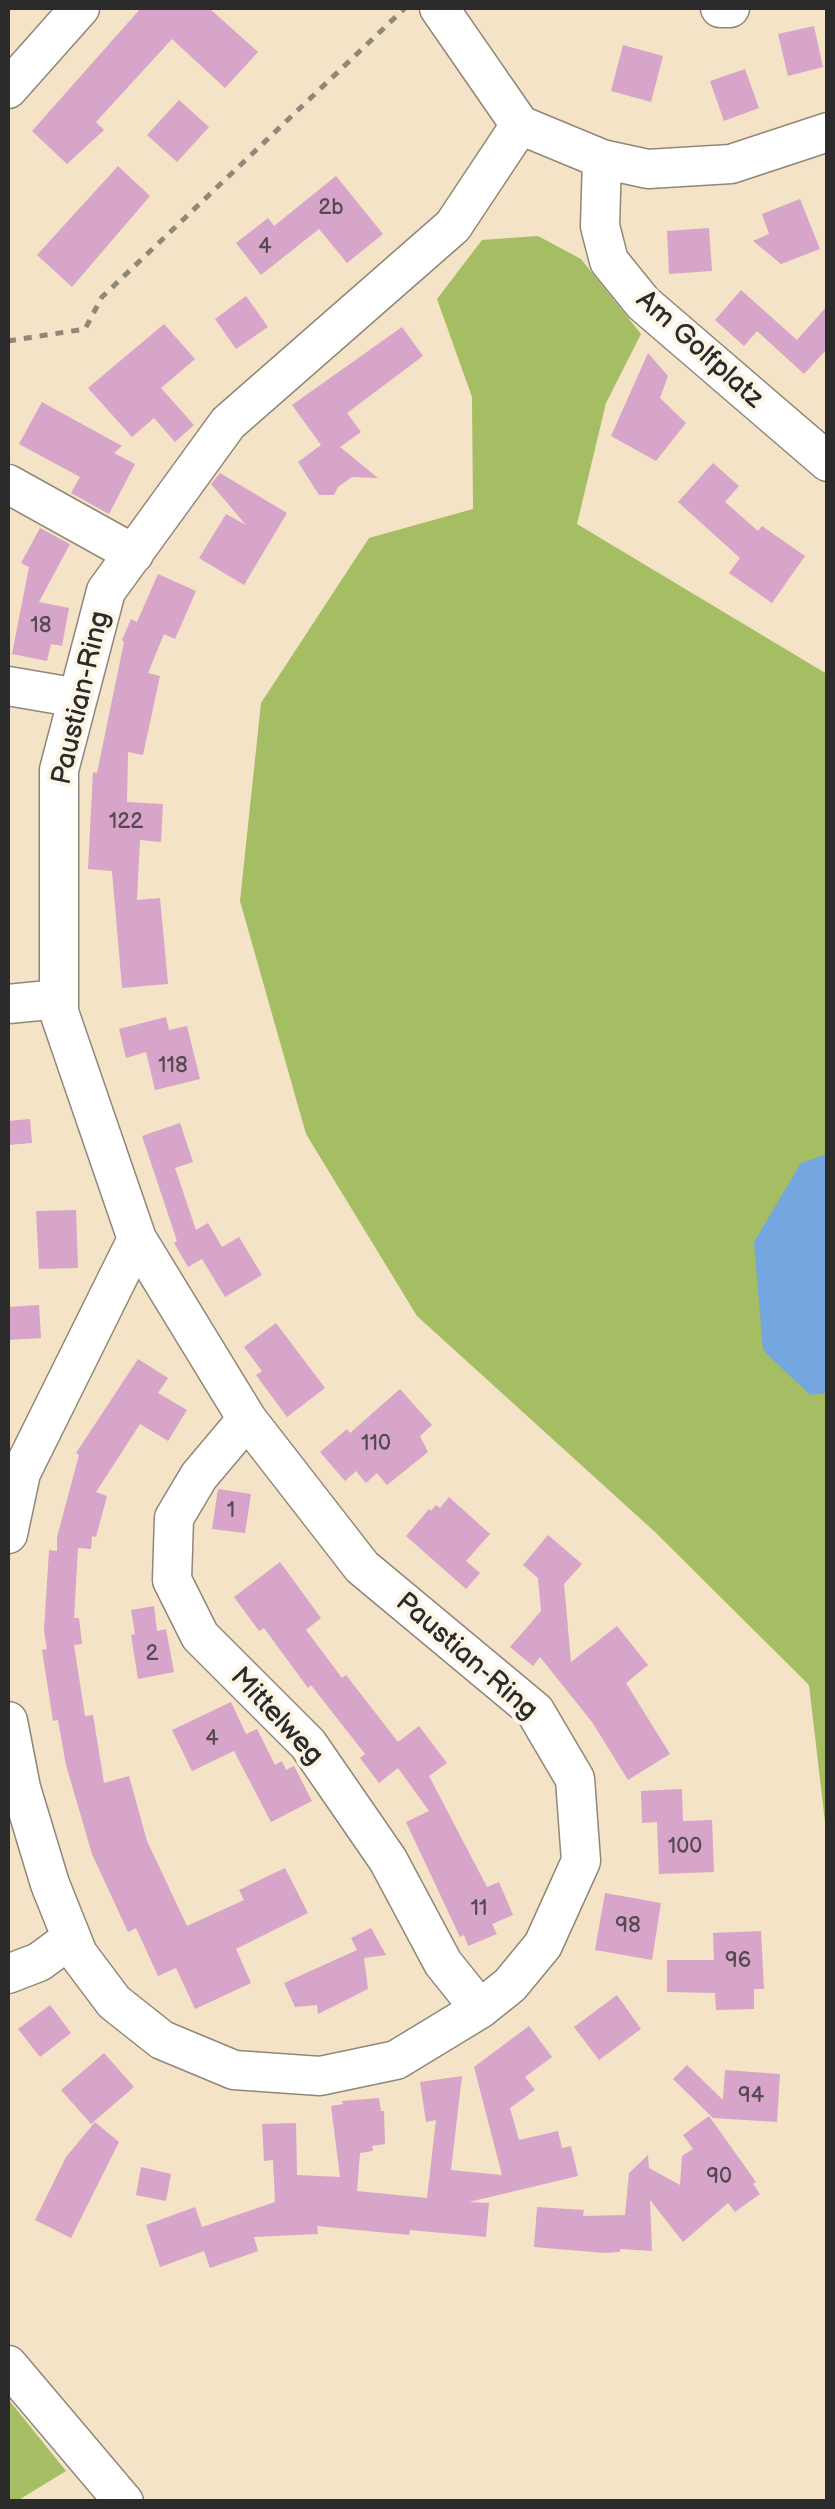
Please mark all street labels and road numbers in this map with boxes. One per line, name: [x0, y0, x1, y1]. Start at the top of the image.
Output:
street label: Am Golfplatz: [628, 284, 770, 416]
street label: Paustian-Ring: [46, 608, 118, 788]
street label: Paustian-Ring: [388, 1586, 544, 1728]
street label: Mittelweg: [222, 1661, 330, 1773]

